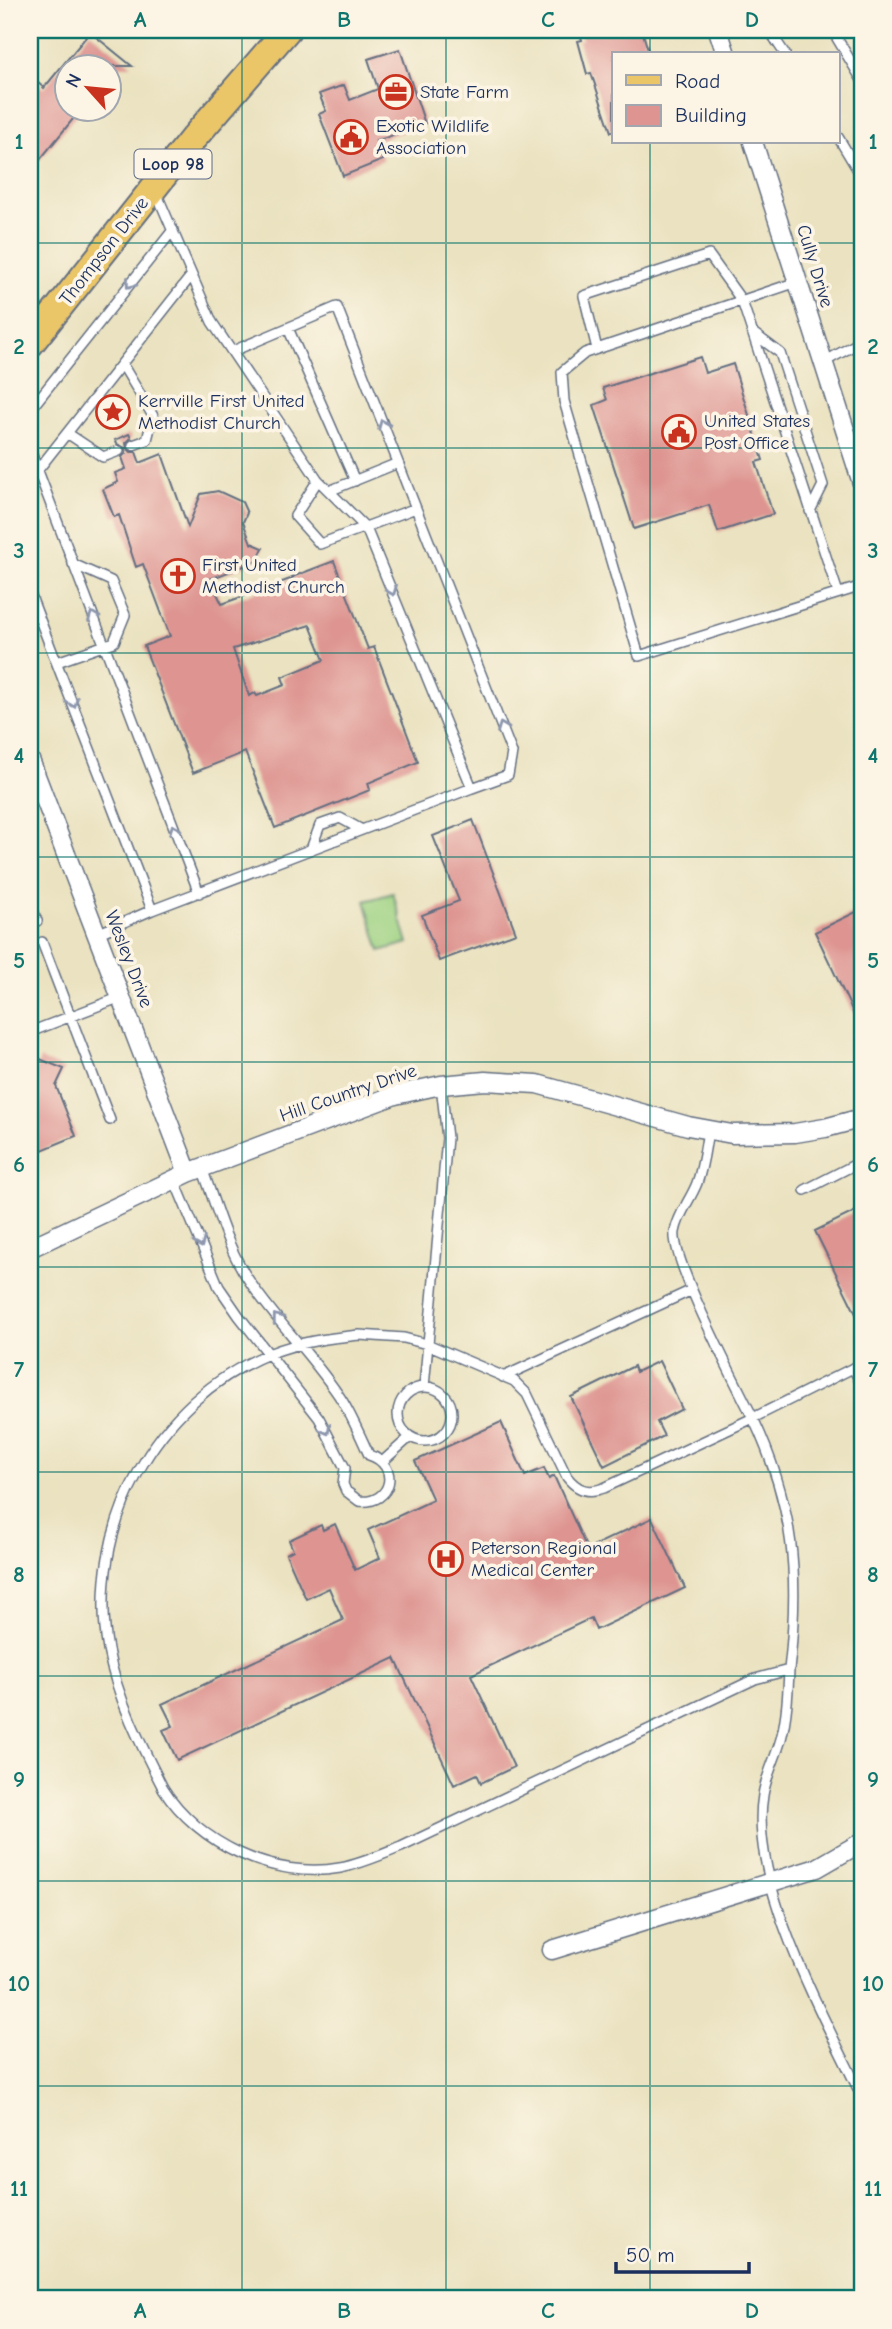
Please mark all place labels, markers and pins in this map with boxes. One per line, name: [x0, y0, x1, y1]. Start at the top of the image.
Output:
office icon: State Farm: [377, 73, 415, 111]
place label: State Farm: [420, 81, 509, 103]
place label: Exotic Wildlife Association: [376, 115, 489, 159]
public building icon: Exotic Wildlife Association: [332, 118, 370, 156]
place label: Kerrville First United Methodist Church: [138, 390, 305, 434]
place icon: Kerrville First United Methodist Church: [94, 393, 132, 431]
place label: United States Post Office: [704, 410, 810, 454]
public building icon: United States Post Office: [660, 413, 698, 451]
place label: First United Methodist Church: [202, 554, 345, 598]
church icon: First United Methodist Church: [159, 557, 197, 595]
place label: Peterson Regional Medical Center: [471, 1537, 617, 1581]
hospital icon: Peterson Regional Medical Center: [427, 1540, 465, 1578]

